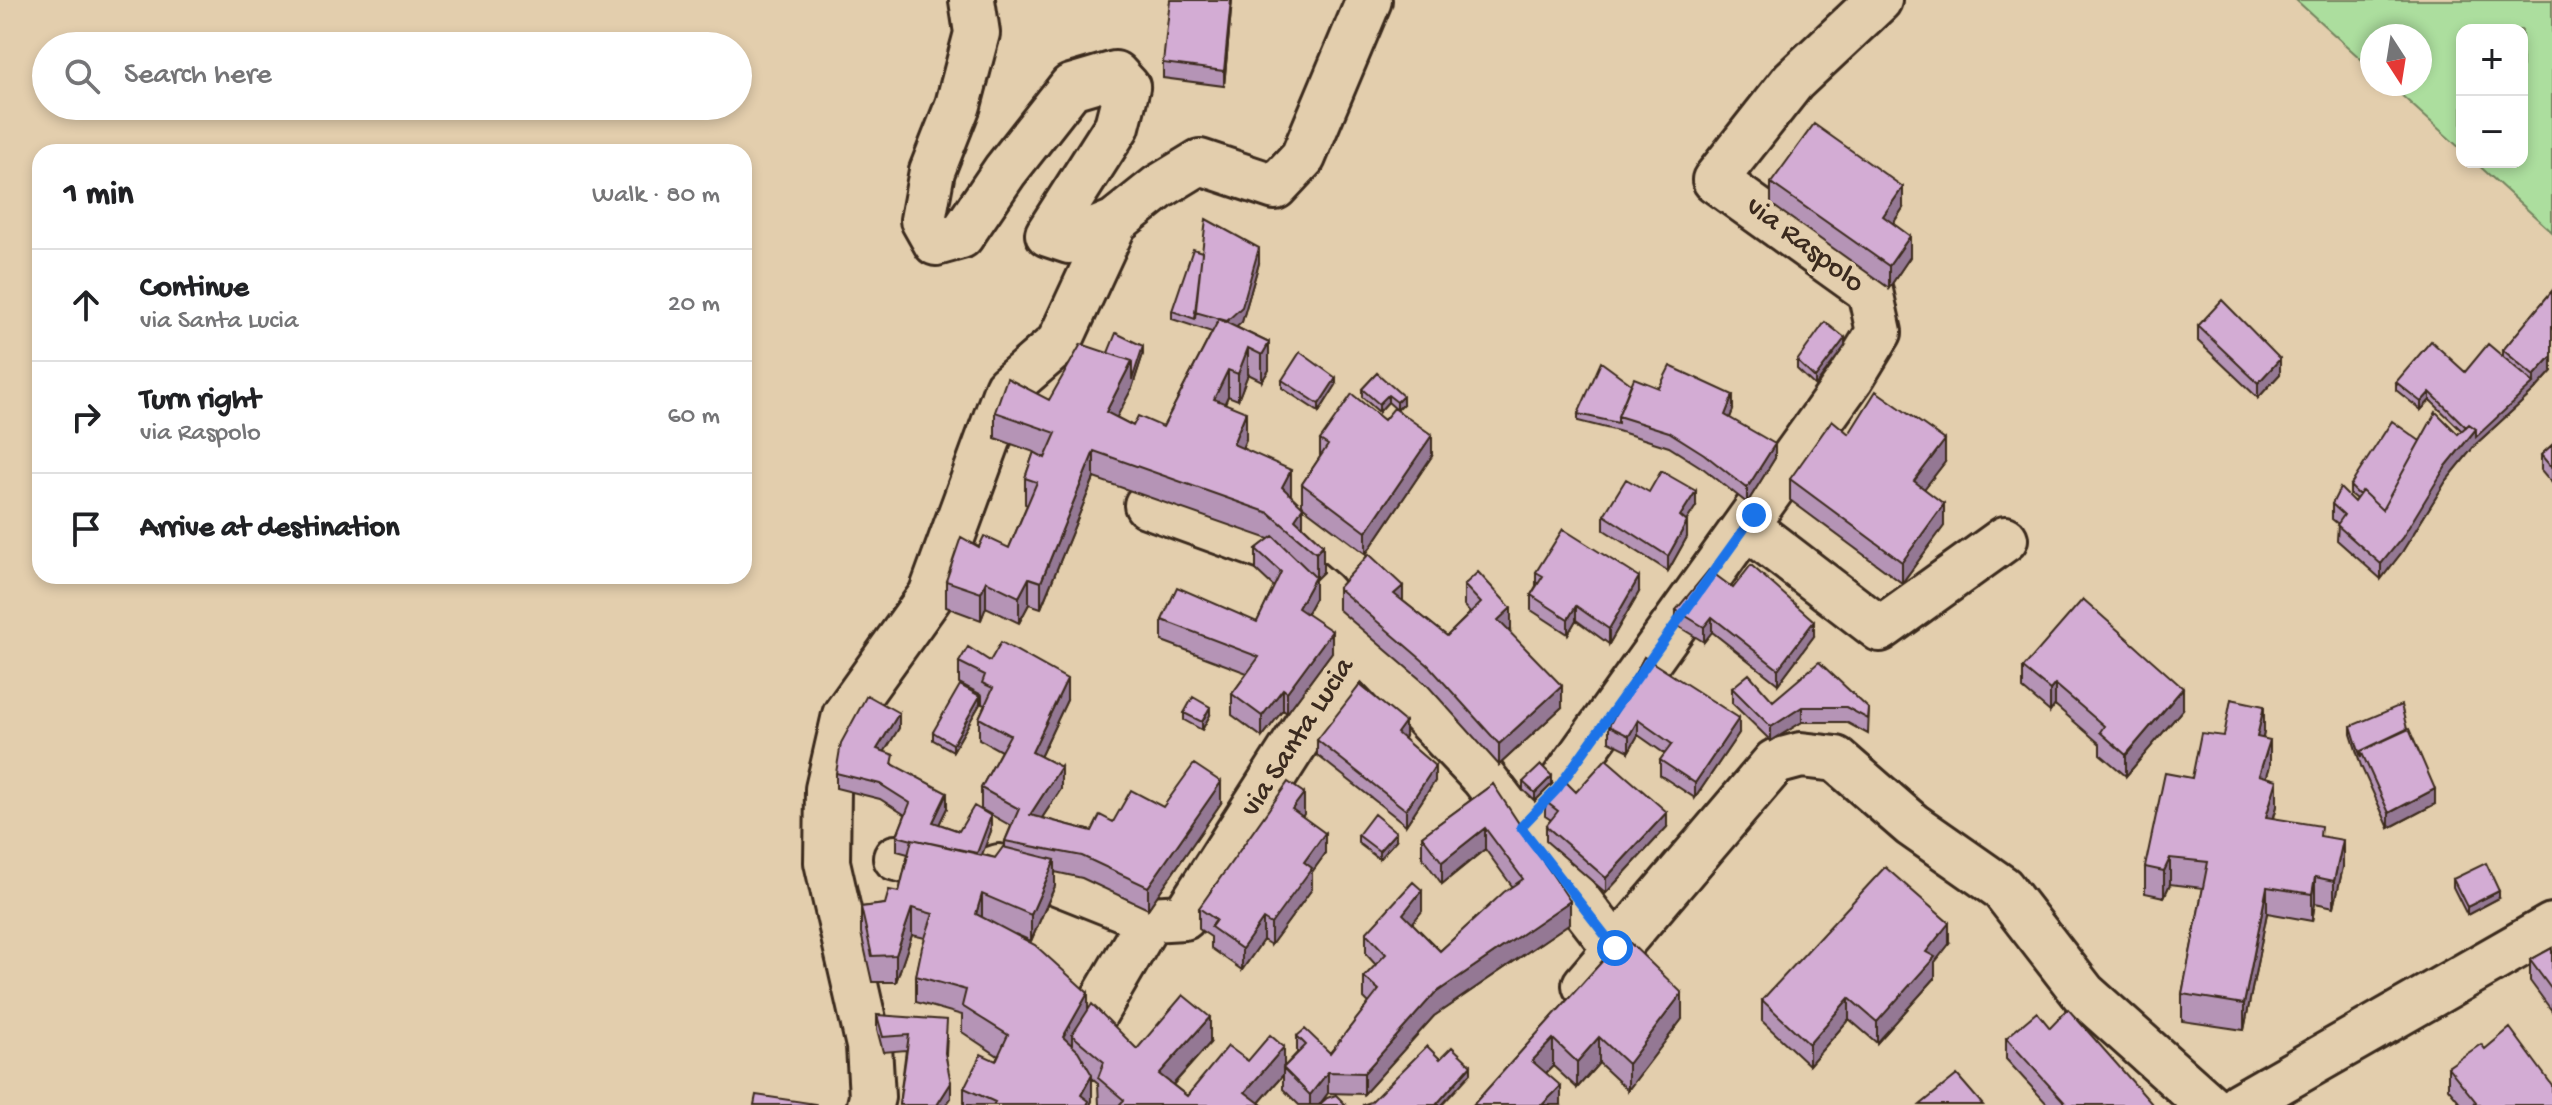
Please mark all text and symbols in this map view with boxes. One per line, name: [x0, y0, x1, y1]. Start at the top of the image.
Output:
north arrow: [2360, 24, 2432, 96]
map controls: [2456, 24, 2528, 168]
button: +: [2456, 24, 2528, 96]
search box: [32, 32, 752, 120]
icon: search: [60, 54, 104, 98]
text: Search here: [124, 59, 272, 94]
button: −: [2456, 96, 2528, 168]
text: 1 min: [64, 176, 133, 216]
text: Walk · 80 m: [592, 181, 720, 212]
street label: via Raspolo: [1738, 190, 1870, 302]
text: Continue: [140, 272, 249, 307]
icon: ahead: [64, 283, 108, 327]
text: 20 m: [668, 290, 720, 321]
text: via Santa Lucia: [140, 307, 298, 338]
text: Turn right: [140, 384, 260, 419]
icon: right: [64, 395, 108, 439]
text: 60 m: [667, 402, 720, 433]
text: via Raspolo: [140, 419, 261, 450]
route end: [1736, 497, 1772, 533]
icon: arrive: [64, 507, 108, 551]
text: Arrive at destination: [140, 512, 400, 547]
street label: via Santa Lucia: [1235, 651, 1364, 824]
route start: [1597, 930, 1633, 966]

